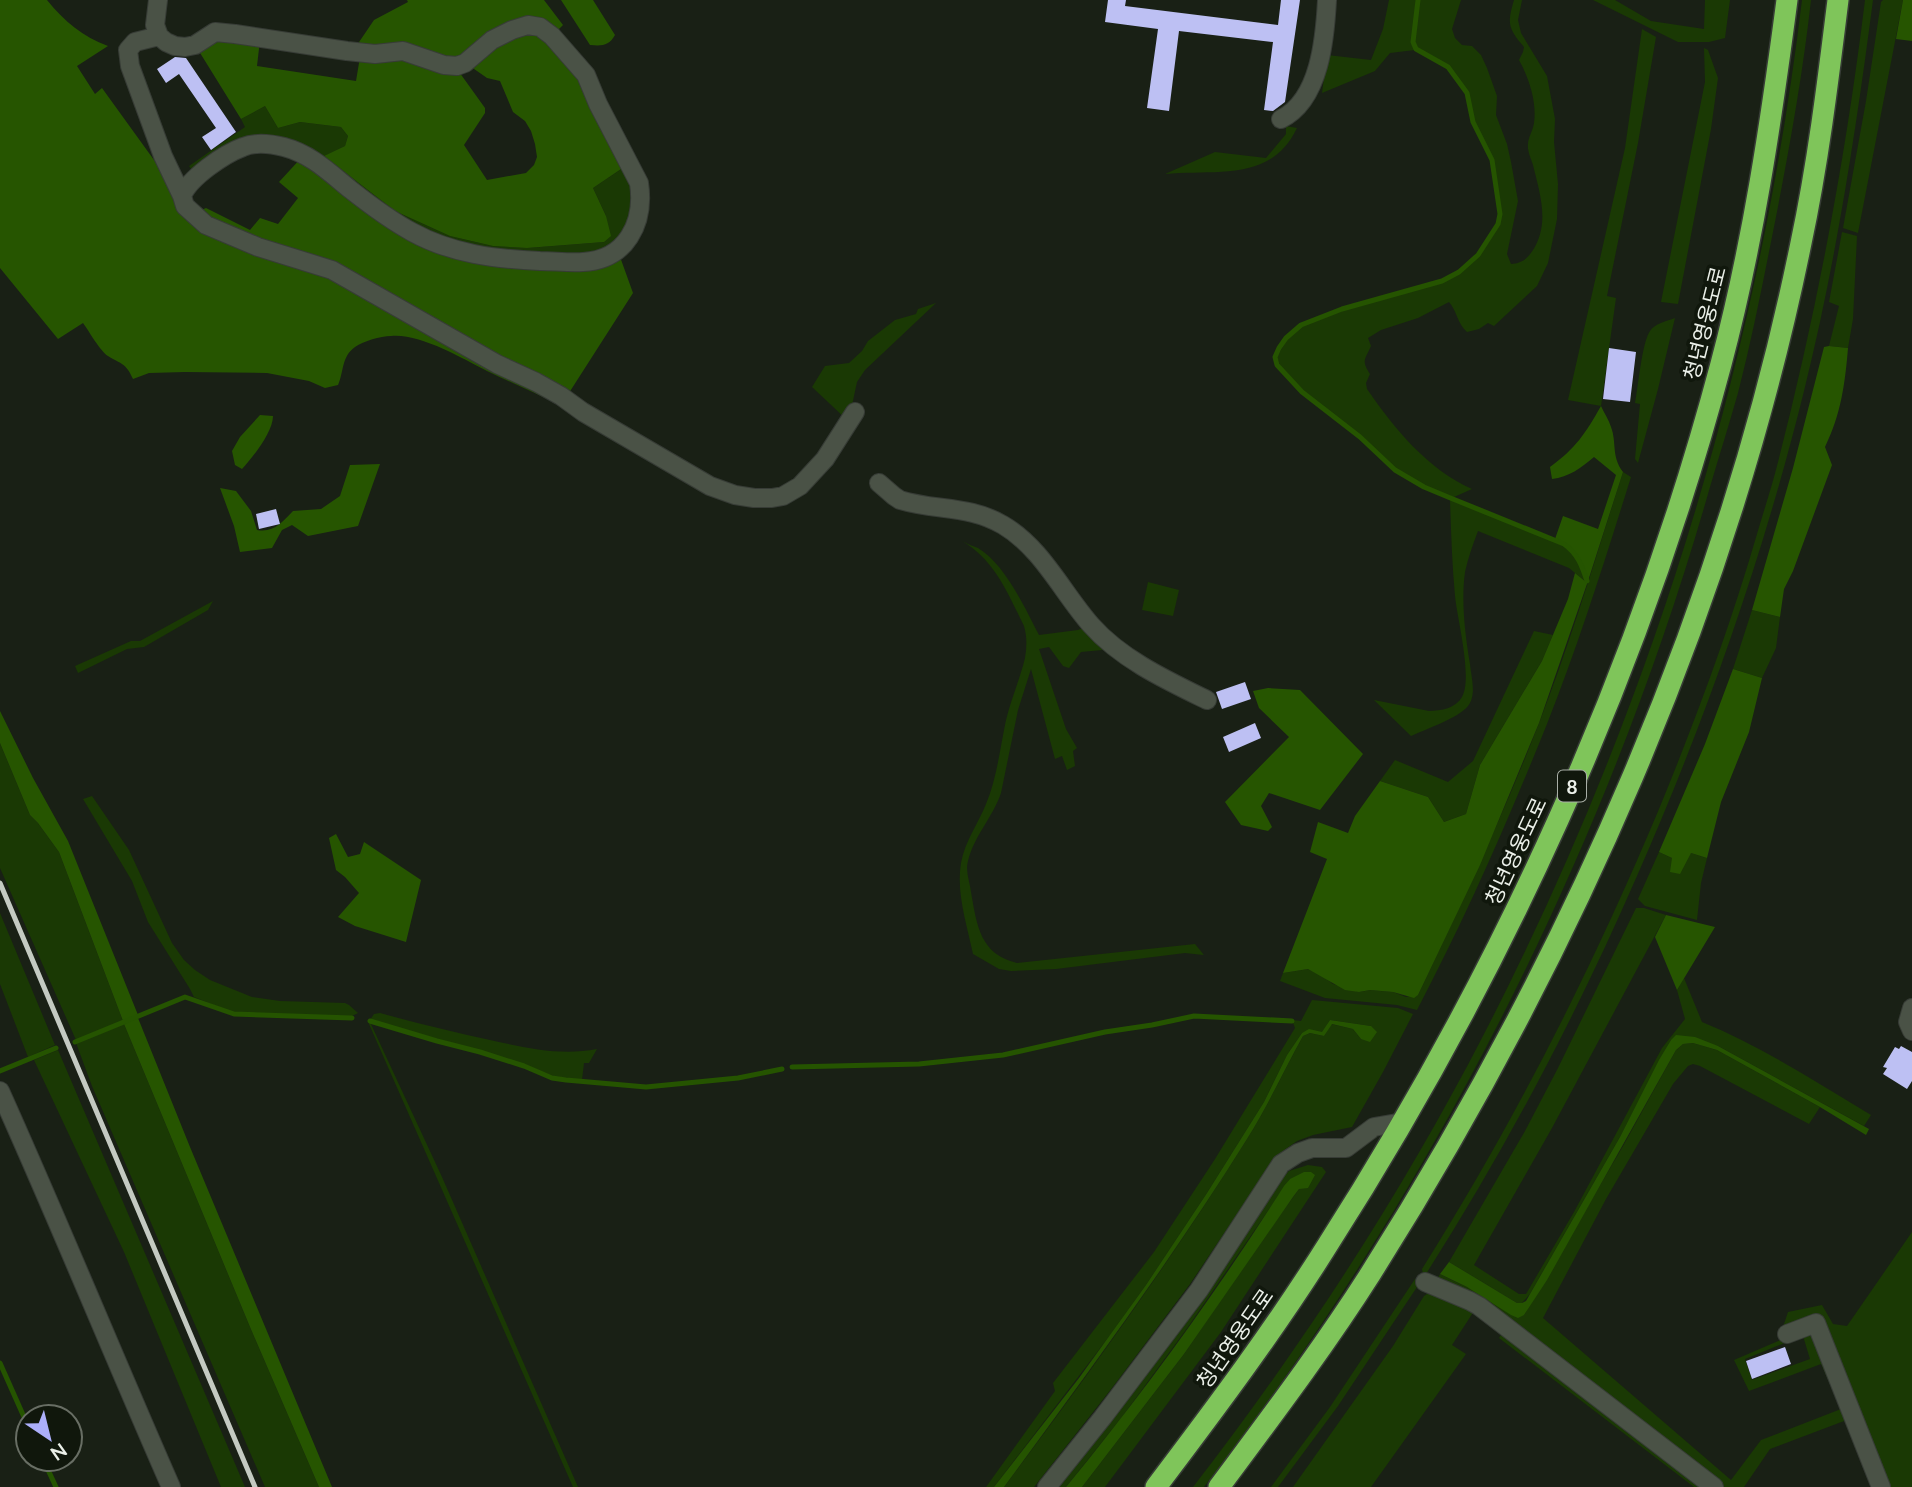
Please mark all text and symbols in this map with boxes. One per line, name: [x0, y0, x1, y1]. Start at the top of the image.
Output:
street label: 청년영웅도로: [1678, 264, 1730, 382]
road number: 8: [1558, 771, 1586, 802]
street label: 청년영웅도로: [1479, 793, 1551, 909]
street label: 청년영웅도로: [1191, 1283, 1277, 1393]
north arrow: [14, 1403, 84, 1473]
text: N: [46, 1439, 72, 1466]

